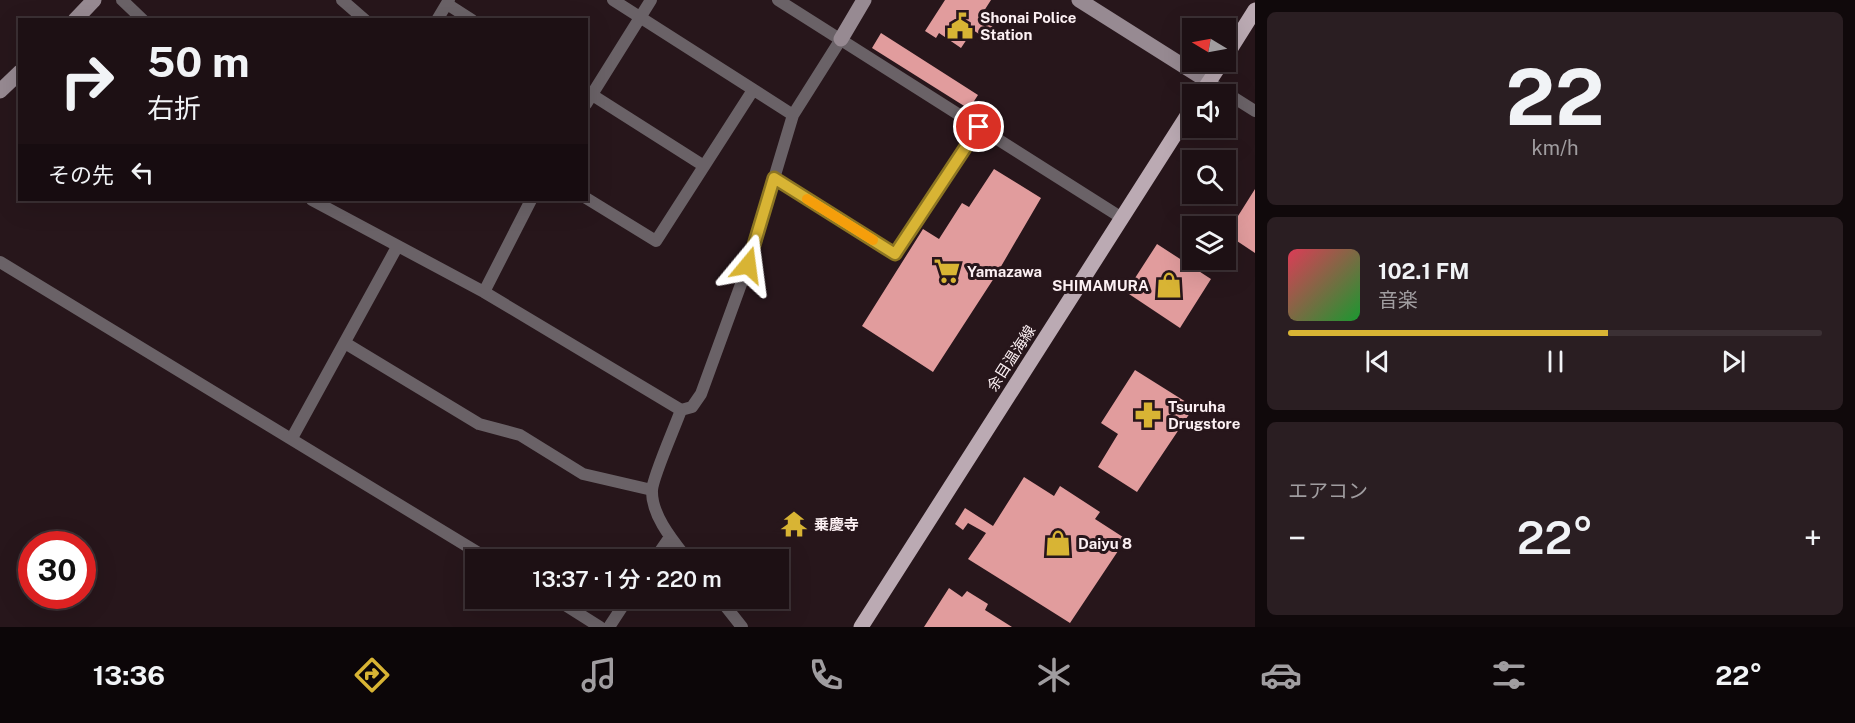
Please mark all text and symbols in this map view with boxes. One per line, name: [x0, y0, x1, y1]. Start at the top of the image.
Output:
place label: Shonai Police Station: [980, 9, 1076, 43]
public building icon: Shonai Police Station: [945, 11, 975, 41]
north arrow: [1182, 18, 1236, 72]
map controls: [1182, 18, 1236, 270]
text: 50 m: [147, 37, 250, 86]
icon: right: [48, 42, 126, 120]
text: 22: [1505, 51, 1605, 143]
button: sound: [1182, 84, 1236, 138]
text: 右折: [147, 92, 201, 124]
pin: [953, 101, 1004, 152]
icon: arrive: [962, 110, 995, 143]
text: km/h: [1531, 136, 1579, 160]
button: search: [1182, 150, 1236, 204]
icon: left: [126, 156, 159, 189]
text: その先: [48, 162, 114, 188]
button: layers: [1182, 216, 1236, 270]
position arrow: [716, 233, 780, 297]
supermarket icon: Yamazawa: [932, 256, 962, 286]
text: 102.1 FM: [1378, 258, 1470, 284]
place label: Yamazawa: [967, 263, 1042, 280]
shop icon: SHIMAMURA: [1154, 270, 1184, 300]
place label: SHIMAMURA: [1052, 277, 1149, 294]
text: 音楽: [1378, 288, 1418, 312]
street label: 余目温海線: [983, 322, 1039, 394]
icon: previous: [1361, 345, 1394, 378]
icon: pause: [1539, 345, 1572, 378]
icon: next: [1717, 345, 1750, 378]
place label: Tsuruha Drugstore: [1168, 398, 1240, 432]
pharmacy icon: Tsuruha Drugstore: [1133, 400, 1163, 430]
text: エアコン: [1288, 479, 1368, 503]
temple icon: 乗慶寺: [779, 509, 809, 539]
text: 22°: [1517, 511, 1593, 564]
place label: 乗慶寺: [814, 516, 859, 533]
text: −: [1288, 519, 1306, 557]
text: +: [1804, 519, 1822, 557]
shop icon: Daiyu 8: [1043, 528, 1073, 558]
speed limit sign: 30: [18, 531, 96, 609]
place label: Daiyu 8: [1078, 535, 1132, 552]
text: 13:37 · 1 分 · 220 m: [532, 566, 722, 592]
icon: directions: [351, 654, 393, 696]
icon: music: [578, 654, 620, 696]
icon: phone: [805, 654, 847, 696]
icon: climate: [1033, 654, 1075, 696]
icon: car: [1260, 654, 1302, 696]
icon: filters: [1488, 654, 1530, 696]
text: 13:36: [93, 659, 165, 691]
text: 22°: [1715, 659, 1762, 691]

